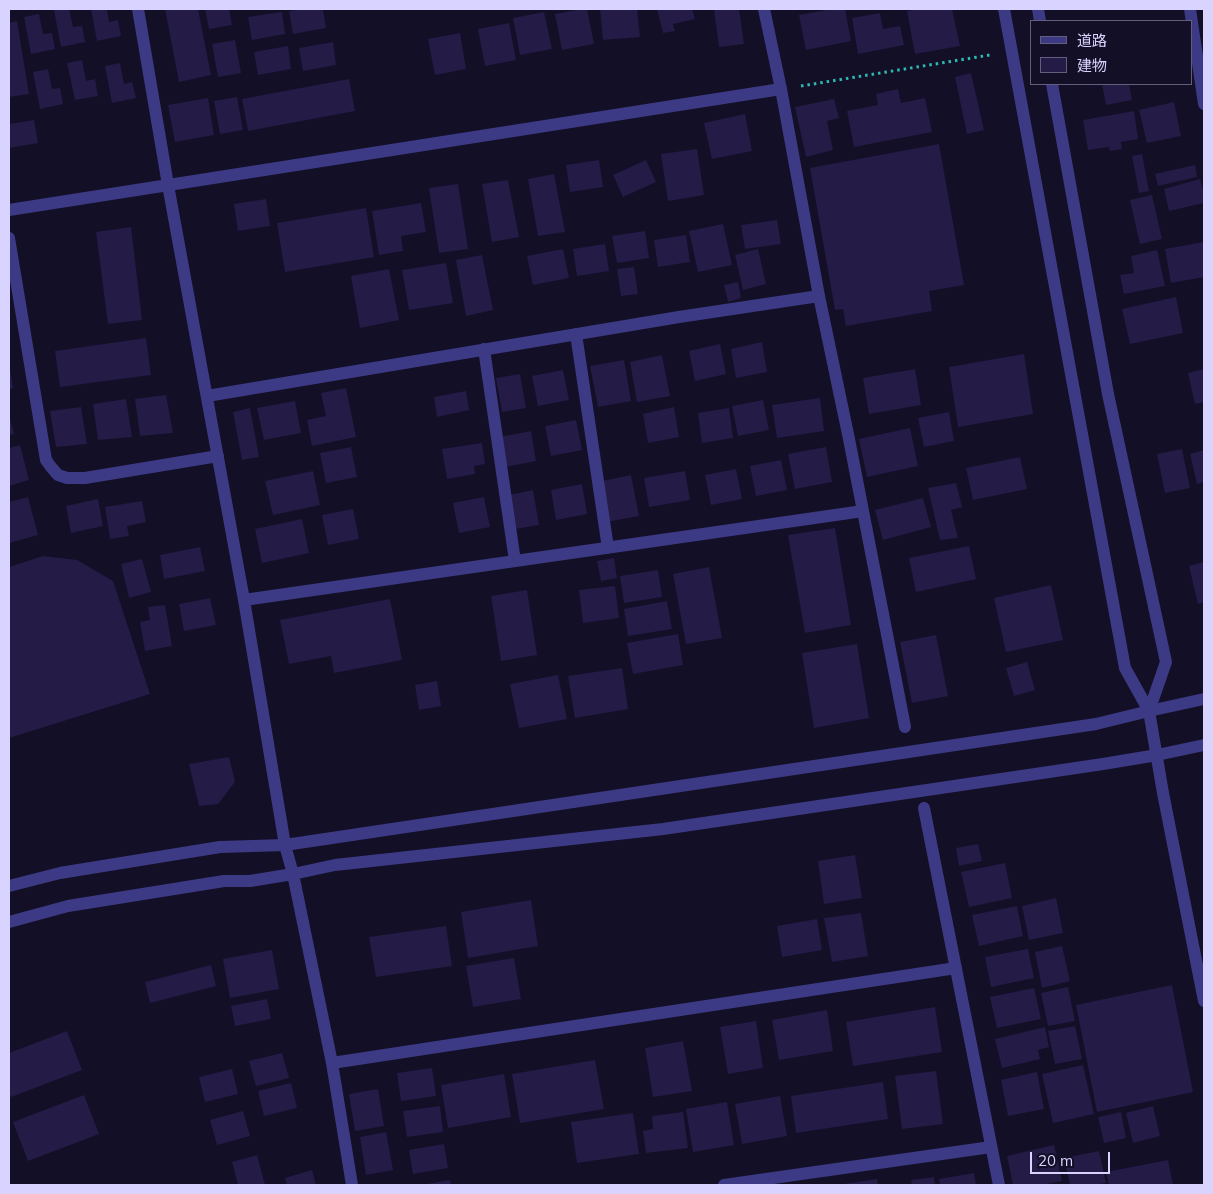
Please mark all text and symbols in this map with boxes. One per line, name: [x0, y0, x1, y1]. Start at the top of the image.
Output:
legend: [1030, 20, 1193, 85]
text: 道路: [1077, 31, 1107, 50]
text: 建物: [1077, 56, 1107, 75]
scale bar: [1033, 1142, 1113, 1174]
text: 20 m: [1038, 1151, 1073, 1170]

